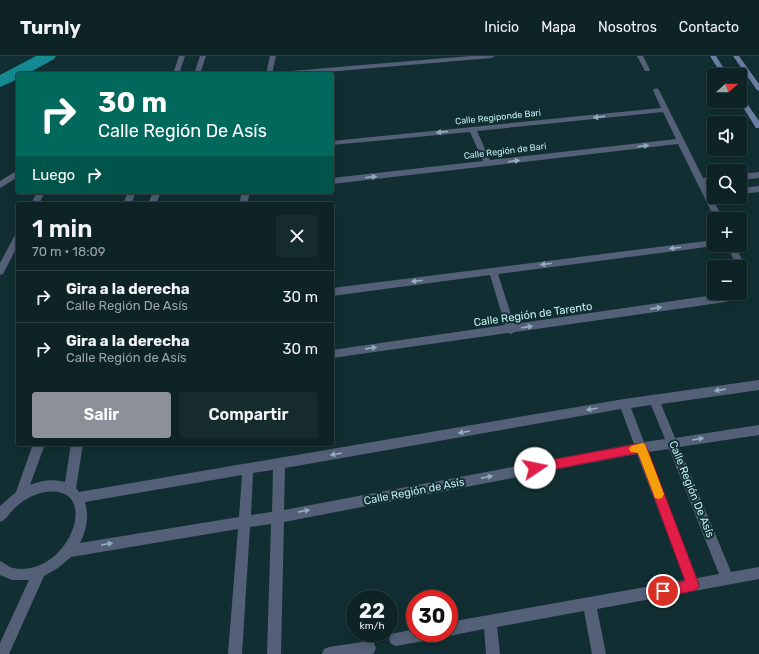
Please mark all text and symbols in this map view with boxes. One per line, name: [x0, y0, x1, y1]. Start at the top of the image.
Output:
text: Turnly: [20, 16, 81, 39]
text: Inicio: [484, 19, 519, 36]
text: Mapa: [541, 19, 576, 36]
text: Nosotros: [598, 19, 657, 36]
text: Contacto: [679, 19, 739, 36]
north arrow: [707, 68, 747, 108]
map controls: [707, 68, 747, 300]
text: 30 m: [98, 86, 167, 119]
icon: right: [32, 88, 84, 140]
street label: Calle Regiponde Bari: [455, 108, 541, 126]
one-way arrow: [593, 113, 605, 120]
button: sound: [707, 116, 747, 156]
text: Calle Región De Asís: [98, 120, 267, 142]
one-way arrow: [436, 128, 448, 135]
street label: Calle Región de Bari: [463, 141, 547, 161]
one-way arrow: [637, 142, 649, 149]
one-way arrow: [508, 157, 520, 164]
icon: right: [83, 164, 105, 186]
button: search: [707, 164, 747, 204]
text: Luego: [32, 166, 75, 184]
one-way arrow: [365, 174, 377, 180]
button: +: [707, 212, 747, 252]
text: 1 min: [32, 215, 92, 243]
button: close: [276, 215, 318, 257]
text: 70 m · 18:09: [32, 244, 105, 259]
one-way arrow: [669, 245, 681, 251]
button: −: [707, 260, 747, 300]
one-way arrow: [540, 261, 552, 267]
one-way arrow: [411, 278, 423, 284]
text: Gira a la derecha: [66, 280, 190, 298]
icon: right: [32, 286, 54, 308]
text: 30 m: [282, 288, 318, 306]
text: Calle Región De Asís: [66, 298, 188, 313]
street label: Calle Región de Tarento: [473, 300, 593, 329]
one-way arrow: [650, 305, 662, 311]
one-way arrow: [521, 324, 533, 330]
text: Gira a la derecha: [66, 332, 190, 350]
icon: right: [32, 338, 54, 360]
text: 30 m: [282, 340, 318, 358]
one-way arrow: [365, 345, 377, 351]
text: Calle Región de Asís: [66, 350, 187, 365]
one-way arrow: [714, 387, 726, 393]
button: Salir: [32, 392, 171, 438]
button: Compartir: [179, 392, 318, 438]
one-way arrow: [586, 407, 598, 413]
one-way arrow: [458, 429, 470, 435]
one-way arrow: [692, 436, 704, 442]
street label: Calle Región De Asís: [666, 439, 717, 540]
position arrow: [514, 447, 556, 489]
one-way arrow: [330, 452, 342, 458]
one-way arrow: [481, 474, 493, 480]
street label: Calle Región de Asís: [363, 475, 466, 508]
one-way arrow: [298, 508, 310, 514]
one-way arrow: [101, 541, 113, 547]
pin: [646, 574, 680, 608]
icon: arrive: [652, 580, 674, 602]
speed limit sign: 30: [406, 590, 458, 642]
text: 22: [359, 599, 385, 623]
text: km/h: [360, 620, 384, 632]

